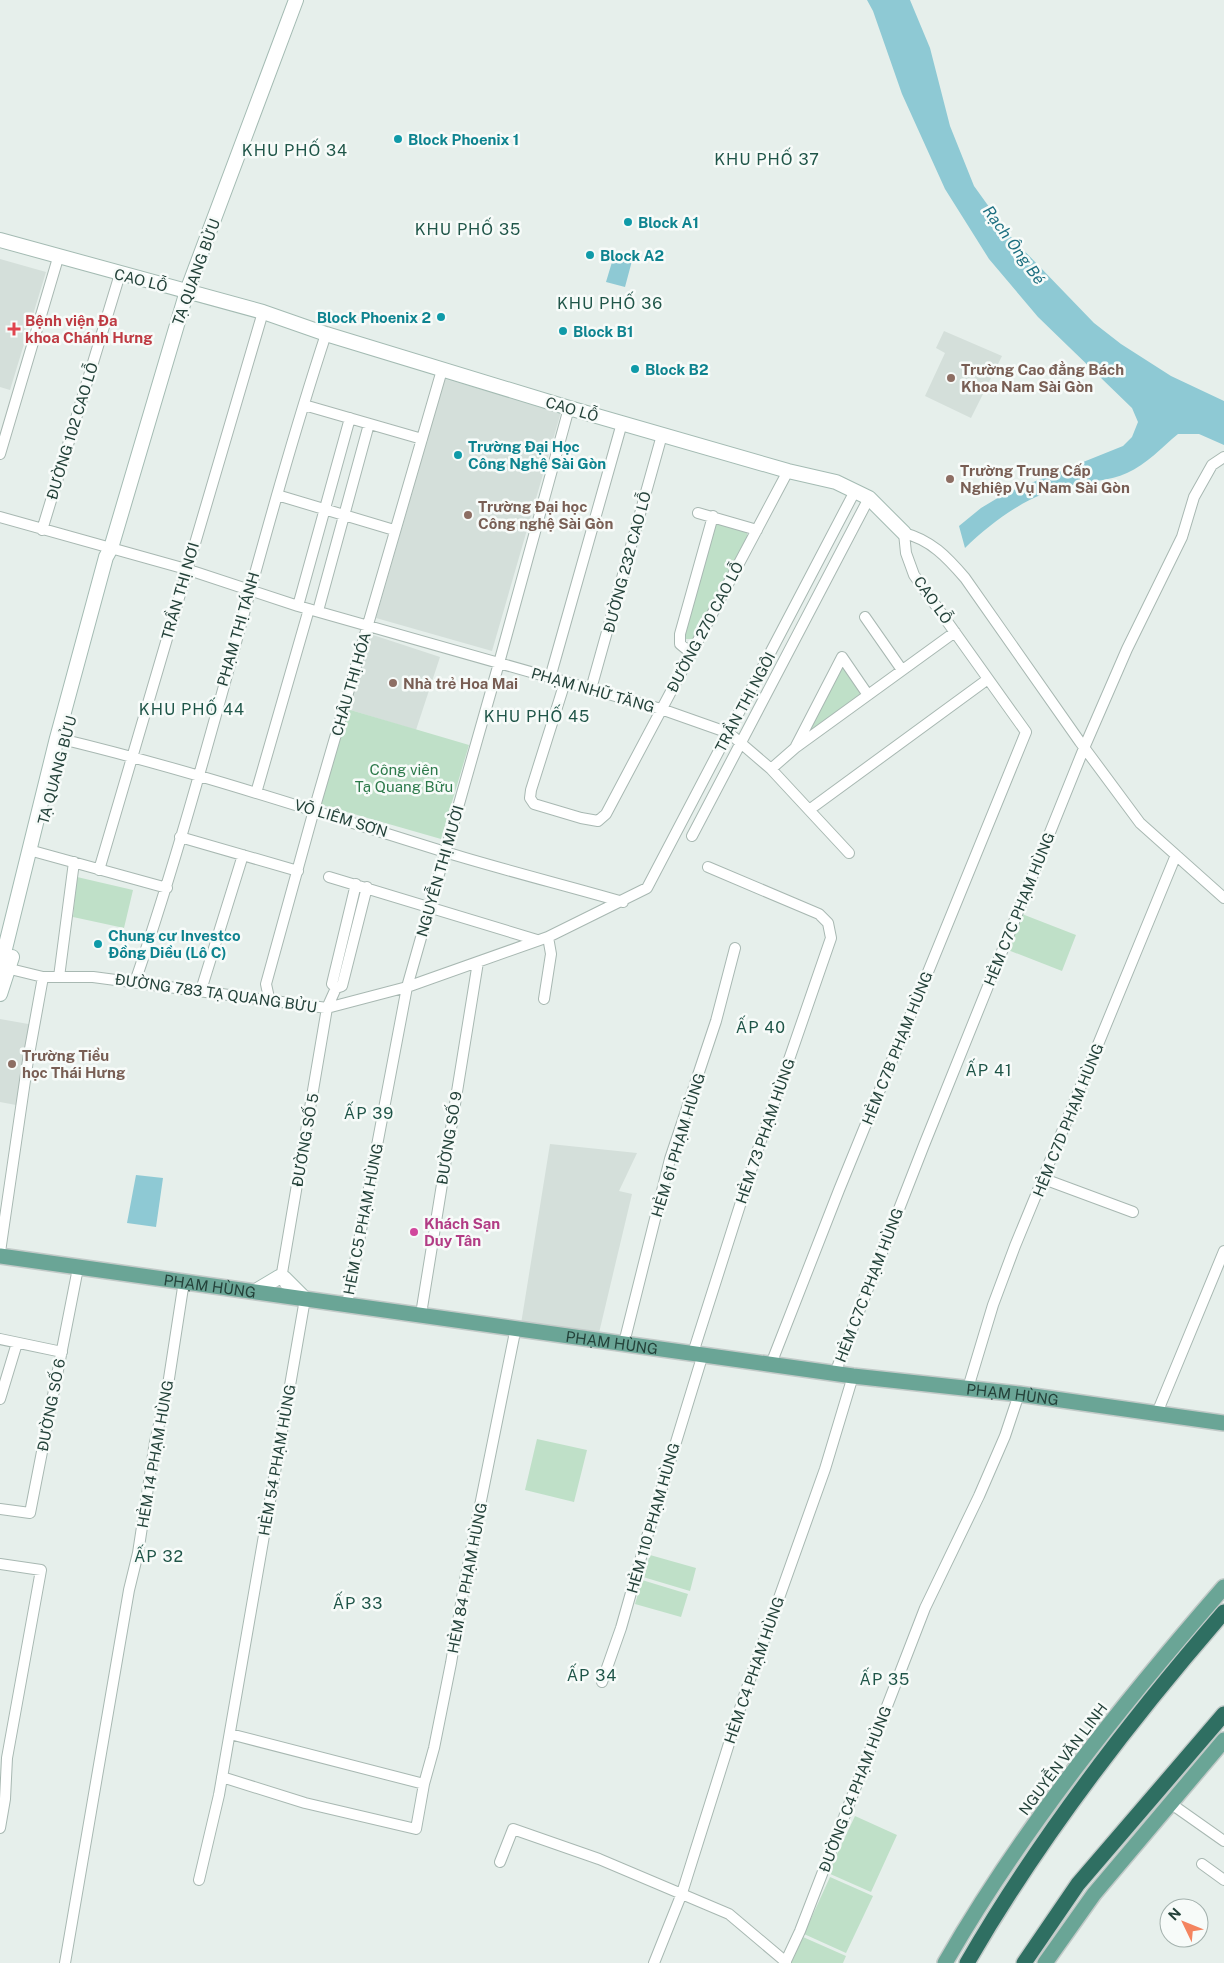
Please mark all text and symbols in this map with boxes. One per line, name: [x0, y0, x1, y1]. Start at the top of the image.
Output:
place label: Block Phoenix 1: [408, 131, 519, 148]
marker: Block Phoenix 1: [392, 133, 404, 145]
district label: KHU PHỐ 34: [242, 138, 348, 160]
district label: KHU PHỐ 37: [714, 147, 820, 169]
water label: Rạch Ông Bé: [979, 201, 1050, 288]
place label: Block A1: [638, 214, 699, 231]
street label: TẠ QUANG BỬU: [168, 216, 223, 328]
marker: Block A1: [622, 216, 634, 228]
district label: KHU PHỐ 35: [415, 217, 521, 239]
place label: Block A2: [600, 247, 664, 264]
marker: Block A2: [584, 249, 596, 261]
street label: CAO LỖ: [113, 263, 170, 295]
district label: KHU PHỐ 36: [557, 291, 663, 313]
place label: Block Phoenix 2: [317, 309, 431, 326]
marker: Block Phoenix 2: [435, 311, 447, 323]
place label: Bệnh viện Đa khoa Chánh Hưng: [25, 312, 153, 346]
marker: Bệnh viện Đa khoa Chánh Hưng: [7, 322, 21, 336]
place label: Block B1: [573, 323, 633, 340]
marker: Block B1: [557, 325, 569, 337]
street label: ĐƯỜNG 102 CAO LỖ: [41, 360, 101, 502]
place label: Block B2: [645, 361, 708, 378]
place label: Trường Cao đẳng Bách Khoa Nam Sài Gòn: [961, 361, 1124, 395]
marker: Block B2: [629, 363, 641, 375]
marker: Trường Cao đẳng Bách Khoa Nam Sài Gòn: [945, 372, 957, 384]
street label: CAO LỖ: [544, 391, 601, 425]
place label: Trường Đại Học Công Nghệ Sài Gòn: [468, 438, 606, 472]
marker: Trường Đại Học Công Nghệ Sài Gòn: [452, 449, 464, 461]
place label: Trường Trung Cấp Nghiệp Vụ Nam Sài Gòn: [960, 462, 1130, 496]
marker: Trường Trung Cấp Nghiệp Vụ Nam Sài Gòn: [944, 473, 956, 485]
street label: ĐƯỜNG 232 CAO LỖ: [598, 489, 654, 635]
place label: Trường Đại học Công nghệ Sài Gòn: [478, 498, 614, 532]
marker: Trường Đại học Công nghệ Sài Gòn: [462, 509, 474, 521]
street label: TRẦN THỊ NƠI: [156, 540, 202, 642]
street label: ĐƯỜNG 270 CAO LỖ: [662, 558, 747, 695]
street label: PHẠM THỊ TÁNH: [214, 570, 262, 688]
street label: CAO LỖ: [910, 572, 957, 627]
street label: CHÂU THỊ HÓA: [327, 630, 374, 738]
street label: TRẦN THỊ NGÔI: [710, 648, 778, 755]
street label: PHẠM NHỮ TĂNG: [529, 664, 657, 716]
place label: Nhà trẻ Hoa Mai: [403, 675, 518, 692]
marker: Nhà trẻ Hoa Mai: [387, 677, 399, 689]
district label: KHU PHỐ 44: [139, 697, 245, 719]
district label: KHU PHỐ 45: [484, 704, 590, 726]
street label: TẠ QUANG BỬU: [33, 713, 80, 826]
park label: Công viên Tạ Quang Bữu: [355, 761, 453, 795]
street label: VÕ LIÊM SƠN: [292, 796, 390, 840]
street label: NGUYỄN THỊ MƯỜI: [411, 803, 467, 939]
street label: HẺM C7C PHẠM HÙNG: [979, 829, 1058, 988]
place label: Chung cư Investco Đồng Diều (Lô C): [108, 927, 241, 961]
marker: Chung cư Investco Đồng Diều (Lô C): [92, 938, 104, 950]
street label: ĐƯỜNG 783 TẠ QUANG BỬU: [114, 969, 318, 1016]
street label: HẺM C7B PHẠM HÙNG: [858, 969, 936, 1127]
district label: ẤP 40: [736, 1015, 786, 1037]
street label: HẺM C7D PHẠM HÙNG: [1028, 1040, 1107, 1199]
place label: Trường Tiểu học Thái Hưng: [22, 1047, 126, 1081]
street label: HẺM 73 PHẠM HÙNG: [731, 1056, 798, 1206]
marker: Trường Tiểu học Thái Hưng: [6, 1058, 18, 1070]
district label: ẤP 41: [966, 1058, 1013, 1080]
street label: HẺM 61 PHẠM HÙNG: [647, 1071, 708, 1219]
street label: ĐƯỜNG SỐ 9: [431, 1090, 465, 1186]
street label: ĐƯỜNG SỐ 5: [286, 1092, 322, 1188]
district label: ẤP 39: [344, 1101, 394, 1123]
street label: HẺM C5 PHẠM HÙNG: [339, 1141, 386, 1296]
street label: HẺM C7C PHẠM HÙNG: [831, 1205, 906, 1365]
place label: Khách Sạn Duy Tân: [424, 1215, 500, 1249]
marker: Khách Sạn Duy Tân: [408, 1226, 420, 1238]
street label: PHẠM HÙNG: [163, 1271, 257, 1300]
street label: PHẠM HÙNG: [565, 1327, 659, 1357]
street label: ĐƯỜNG SỐ 6: [32, 1357, 68, 1453]
street label: HẺM 14 PHẠM HÙNG: [133, 1379, 176, 1529]
street label: PHẠM HÙNG: [966, 1380, 1060, 1408]
street label: HẺM 54 PHẠM HÙNG: [254, 1383, 299, 1537]
street label: HẺM 110 PHẠM HÙNG: [622, 1441, 683, 1595]
street label: HẺM 84 PHẠM HÙNG: [443, 1501, 490, 1655]
district label: ẤP 32: [134, 1544, 184, 1566]
district label: ẤP 33: [333, 1591, 383, 1613]
street label: HẺM C4 PHẠM HÙNG: [720, 1594, 787, 1746]
district label: ẤP 34: [567, 1663, 617, 1685]
district label: ẤP 35: [860, 1667, 910, 1689]
street label: NGUYỄN VĂN LINH: [1014, 1699, 1111, 1818]
street label: ĐƯỜNG C4 PHẠM HỦNG: [814, 1703, 895, 1875]
north arrow: [1159, 1898, 1209, 1948]
text: N: [1165, 1905, 1184, 1924]

